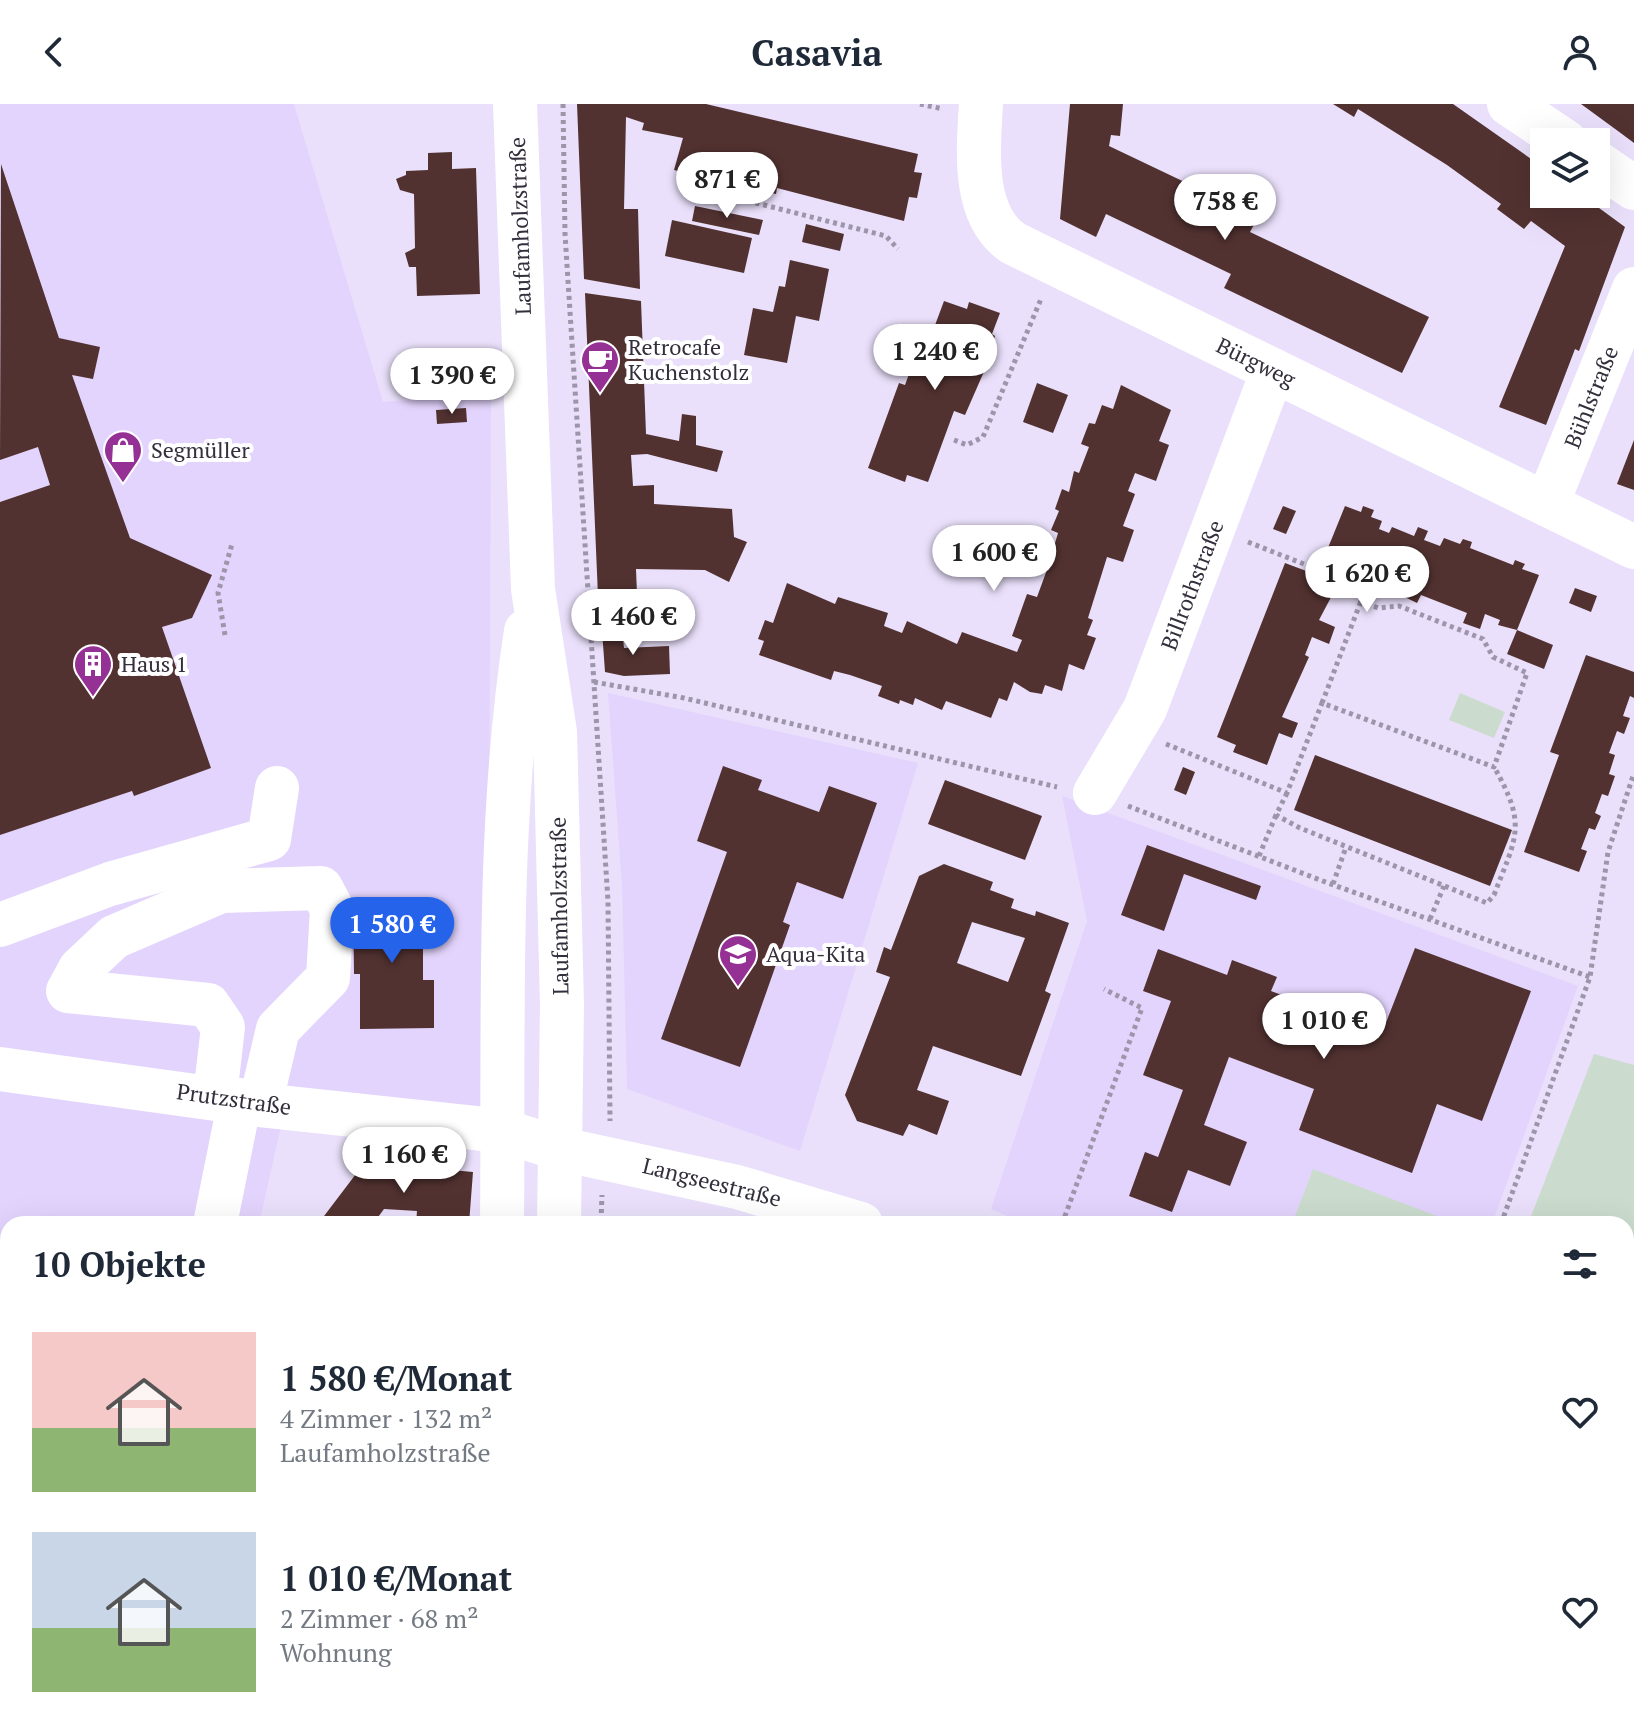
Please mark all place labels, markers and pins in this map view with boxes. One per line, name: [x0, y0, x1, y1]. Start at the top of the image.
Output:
pin: 871 €: [671, 152, 783, 220]
pin: 758 €: [1169, 174, 1281, 242]
pin: 1 240 €: [861, 324, 1009, 392]
place label: Retrocafe Kuchenstolz: [628, 332, 749, 386]
cafe icon: Retrocafe Kuchenstolz: [579, 339, 621, 394]
pin: 1 390 €: [378, 348, 526, 416]
shop icon: Segmüller: [102, 429, 144, 484]
place label: Segmüller: [151, 435, 250, 464]
pin: 1 600 €: [920, 525, 1068, 593]
pin: 1 620 €: [1293, 546, 1441, 614]
pin: 1 460 €: [559, 589, 707, 657]
building icon: Haus 1: [72, 643, 114, 698]
place label: Haus 1: [121, 649, 187, 678]
pin: 1 580 €: [318, 897, 466, 965]
school or university icon: Aqua-Kita: [717, 933, 759, 988]
place label: Aqua-Kita: [766, 939, 865, 968]
pin: 1 010 €: [1250, 993, 1398, 1061]
pin: 1 160 €: [330, 1127, 478, 1195]

